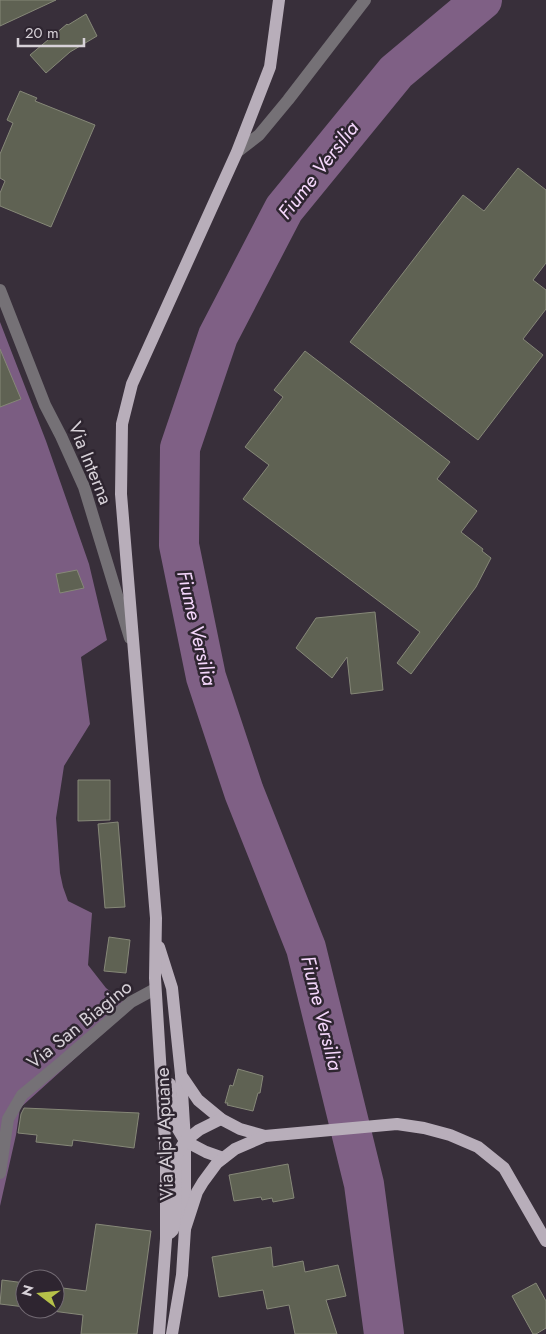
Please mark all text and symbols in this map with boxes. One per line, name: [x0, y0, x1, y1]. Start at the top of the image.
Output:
scale bar: [18, 15, 84, 47]
text: 20 m: [25, 22, 59, 44]
water label: Fiume Versilia: [271, 115, 366, 225]
street label: Via Interna: [62, 418, 119, 509]
water label: Fiume Versilia: [169, 568, 224, 689]
water label: Fiume Versilia: [293, 953, 350, 1074]
street label: Via San Biagino: [21, 974, 138, 1075]
street label: Via Alpi Apuane: [149, 1067, 180, 1201]
north arrow: [15, 1269, 65, 1319]
text: N: [16, 1282, 39, 1299]

